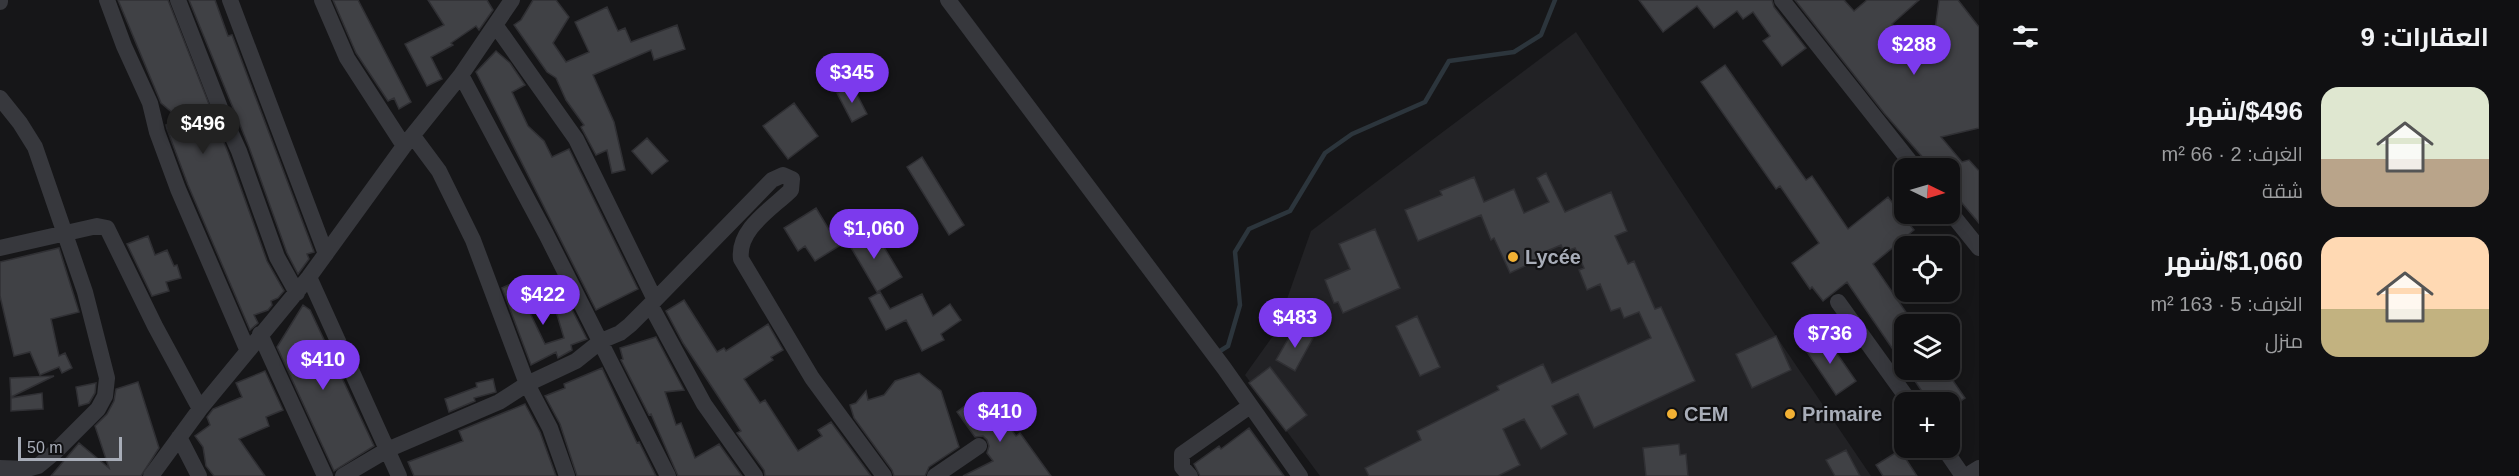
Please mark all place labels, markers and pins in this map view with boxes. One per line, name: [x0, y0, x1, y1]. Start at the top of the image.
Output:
pin: $288: [1878, 25, 1950, 76]
pin: $345: [816, 53, 888, 104]
pin: $496: [167, 104, 239, 155]
pin: $1,060: [825, 209, 923, 260]
place label: Lycée: [1525, 246, 1581, 268]
marker: Lycée: [1506, 250, 1520, 264]
pin: $422: [507, 275, 579, 326]
pin: $483: [1259, 298, 1331, 349]
pin: $736: [1794, 314, 1866, 365]
pin: $410: [287, 340, 359, 391]
pin: $410: [964, 392, 1036, 443]
place label: CEM: [1684, 403, 1728, 425]
place label: Primaire: [1802, 403, 1882, 425]
marker: CEM: [1665, 407, 1679, 421]
marker: Primaire: [1783, 407, 1797, 421]

